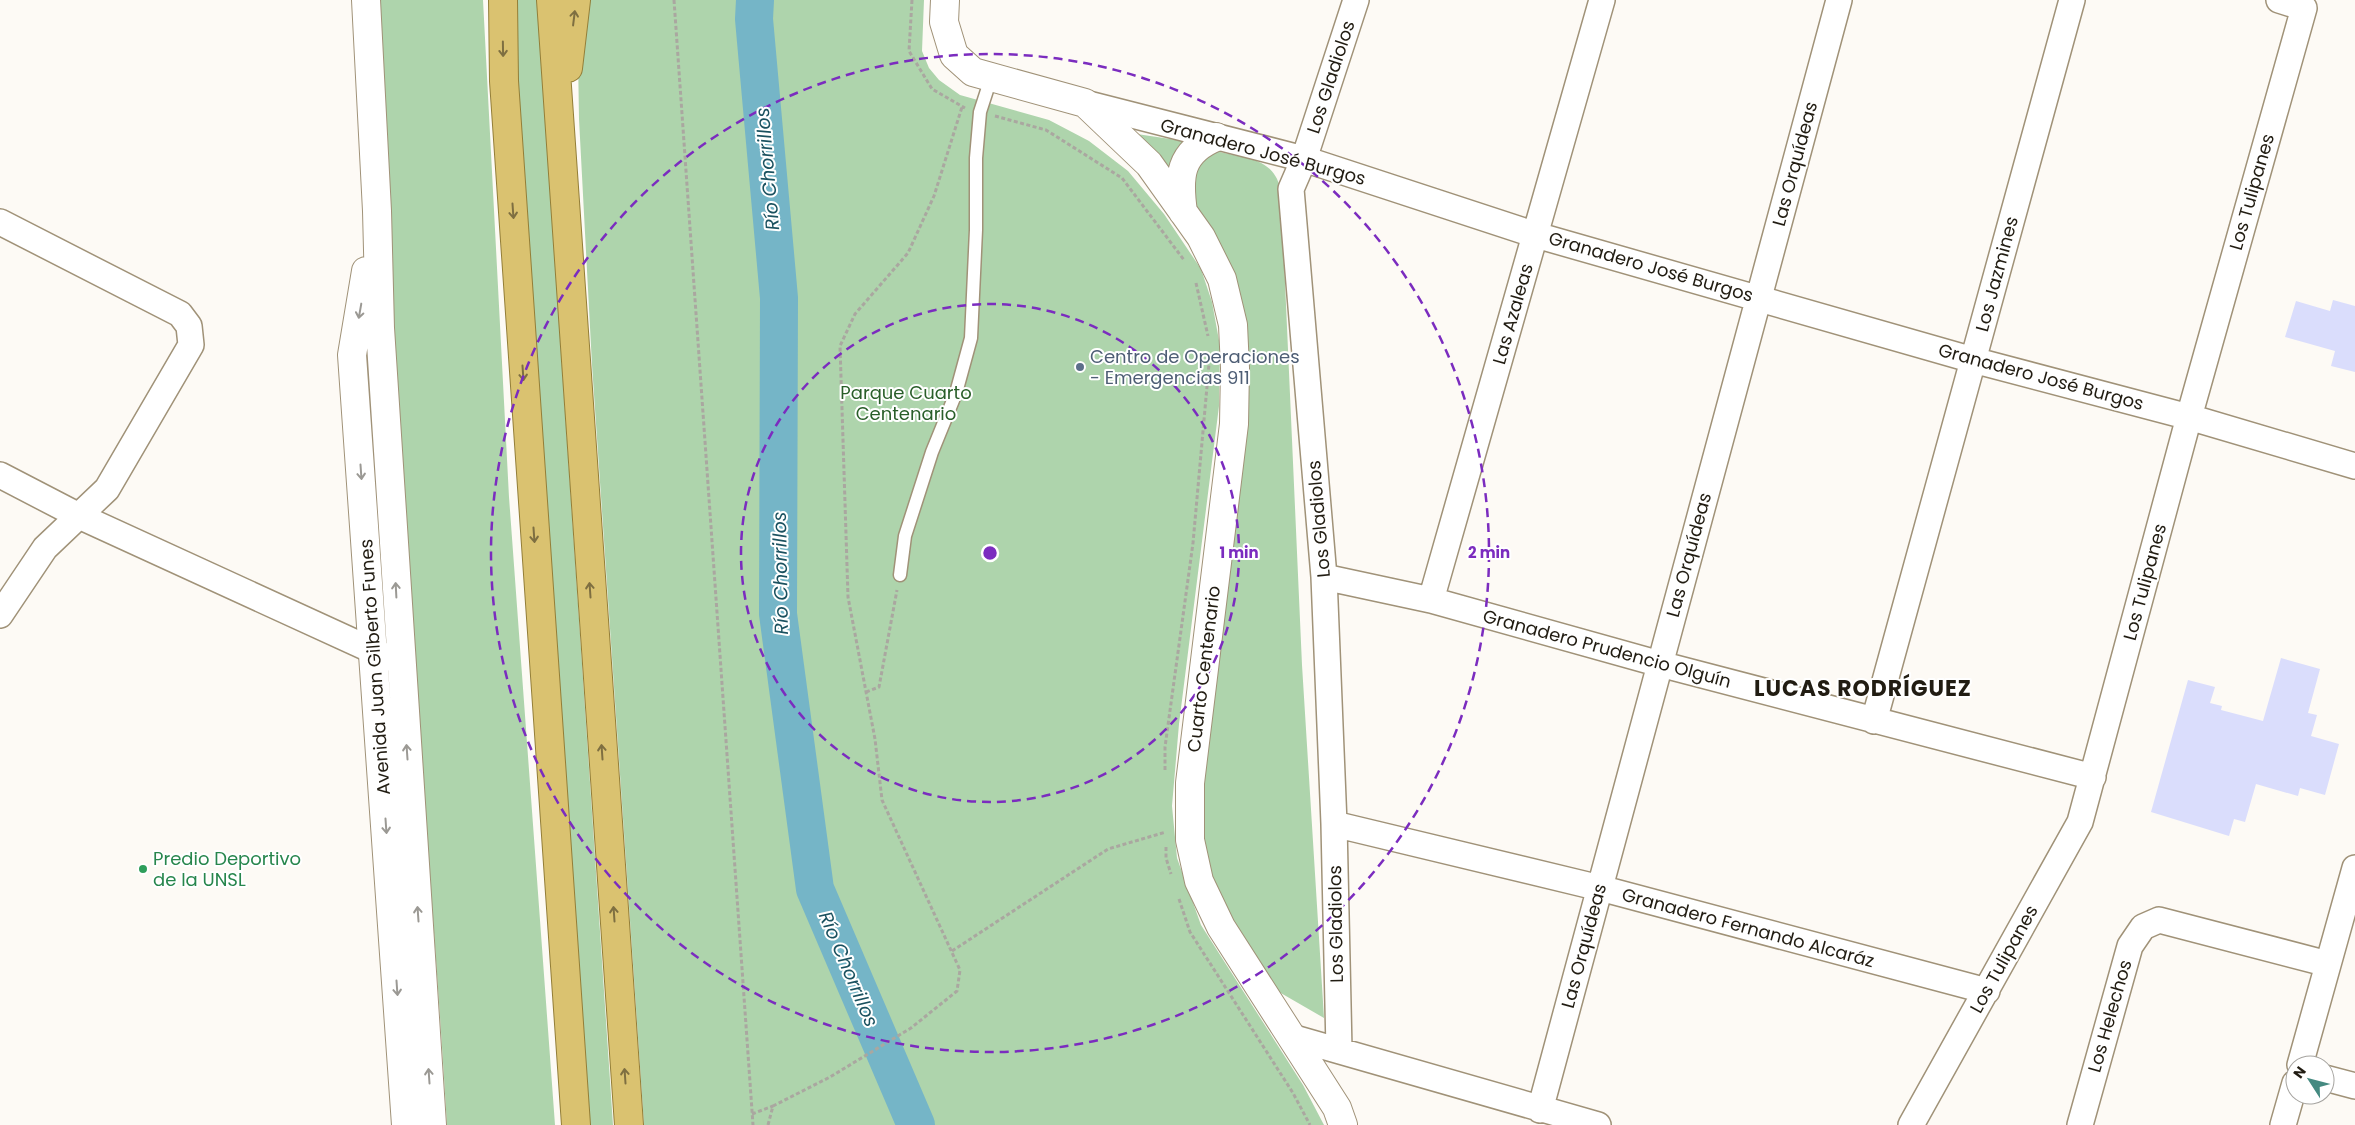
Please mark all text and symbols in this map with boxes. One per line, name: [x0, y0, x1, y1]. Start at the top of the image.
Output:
one-way arrow: [569, 10, 579, 26]
street label: Los Gladiolos: [1300, 17, 1361, 137]
one-way arrow: [499, 40, 508, 56]
street label: Las Orquídeas: [1766, 99, 1823, 229]
water label: Río Chorrillos: [749, 106, 786, 232]
street label: Granadero José Burgos: [1158, 112, 1369, 191]
street label: Los Tulipanes: [2223, 131, 2280, 253]
one-way arrow: [508, 203, 517, 219]
street label: Los Jazmines: [1969, 213, 2024, 334]
street label: Granadero José Burgos: [1546, 225, 1756, 308]
street label: Las Azaleas: [1486, 261, 1539, 367]
one-way arrow: [354, 302, 364, 318]
street label: Granadero José Burgos: [1936, 337, 2147, 416]
place label: Centro de Operaciones - Emergencias 911: [1090, 344, 1300, 390]
marker: Centro de Operaciones - Emergencias 911: [1074, 361, 1086, 373]
one-way arrow: [519, 365, 528, 381]
park label: Parque Cuarto Centenario: [840, 380, 972, 426]
street label: Los Gladiolos: [1301, 459, 1336, 579]
one-way arrow: [356, 464, 365, 480]
street label: Las Orquídeas: [1660, 490, 1717, 620]
water label: Río Chorrillos: [766, 511, 795, 635]
street label: Los Tulipanes: [2117, 521, 2172, 643]
one-way arrow: [530, 527, 539, 543]
street label: Avenida Juan Gilberto Funes: [353, 538, 396, 796]
text: 1 min: [1219, 542, 1259, 563]
text: 2 min: [1468, 542, 1510, 563]
centre of rings: [981, 544, 999, 562]
one-way arrow: [392, 582, 401, 598]
one-way arrow: [586, 582, 595, 598]
street label: Cuarto Centenario: [1181, 584, 1226, 754]
street label: Granadero Prudencio Olguín: [1480, 603, 1734, 694]
district label: LUCAS RODRÍGUEZ: [1754, 673, 1972, 704]
one-way arrow: [402, 744, 411, 760]
one-way arrow: [597, 745, 606, 761]
one-way arrow: [381, 818, 390, 834]
place label: Predio Deportivo de la UNSL: [153, 846, 301, 892]
marker: Predio Deportivo de la UNSL: [137, 863, 149, 875]
street label: Los Gladiolos: [1322, 865, 1349, 983]
street label: Las Orquídeas: [1555, 881, 1612, 1011]
street label: Granadero Fernando Alcaráz: [1619, 882, 1877, 973]
street label: Los Tulipanes: [1964, 900, 2044, 1017]
one-way arrow: [413, 907, 422, 923]
one-way arrow: [609, 907, 618, 923]
water label: Río Chorrillos: [812, 907, 885, 1031]
street label: Los Helechos: [2082, 957, 2138, 1075]
one-way arrow: [392, 980, 402, 996]
north arrow: [2285, 1055, 2335, 1105]
text: N: [2288, 1062, 2311, 1082]
one-way arrow: [424, 1069, 433, 1085]
one-way arrow: [621, 1069, 630, 1085]

